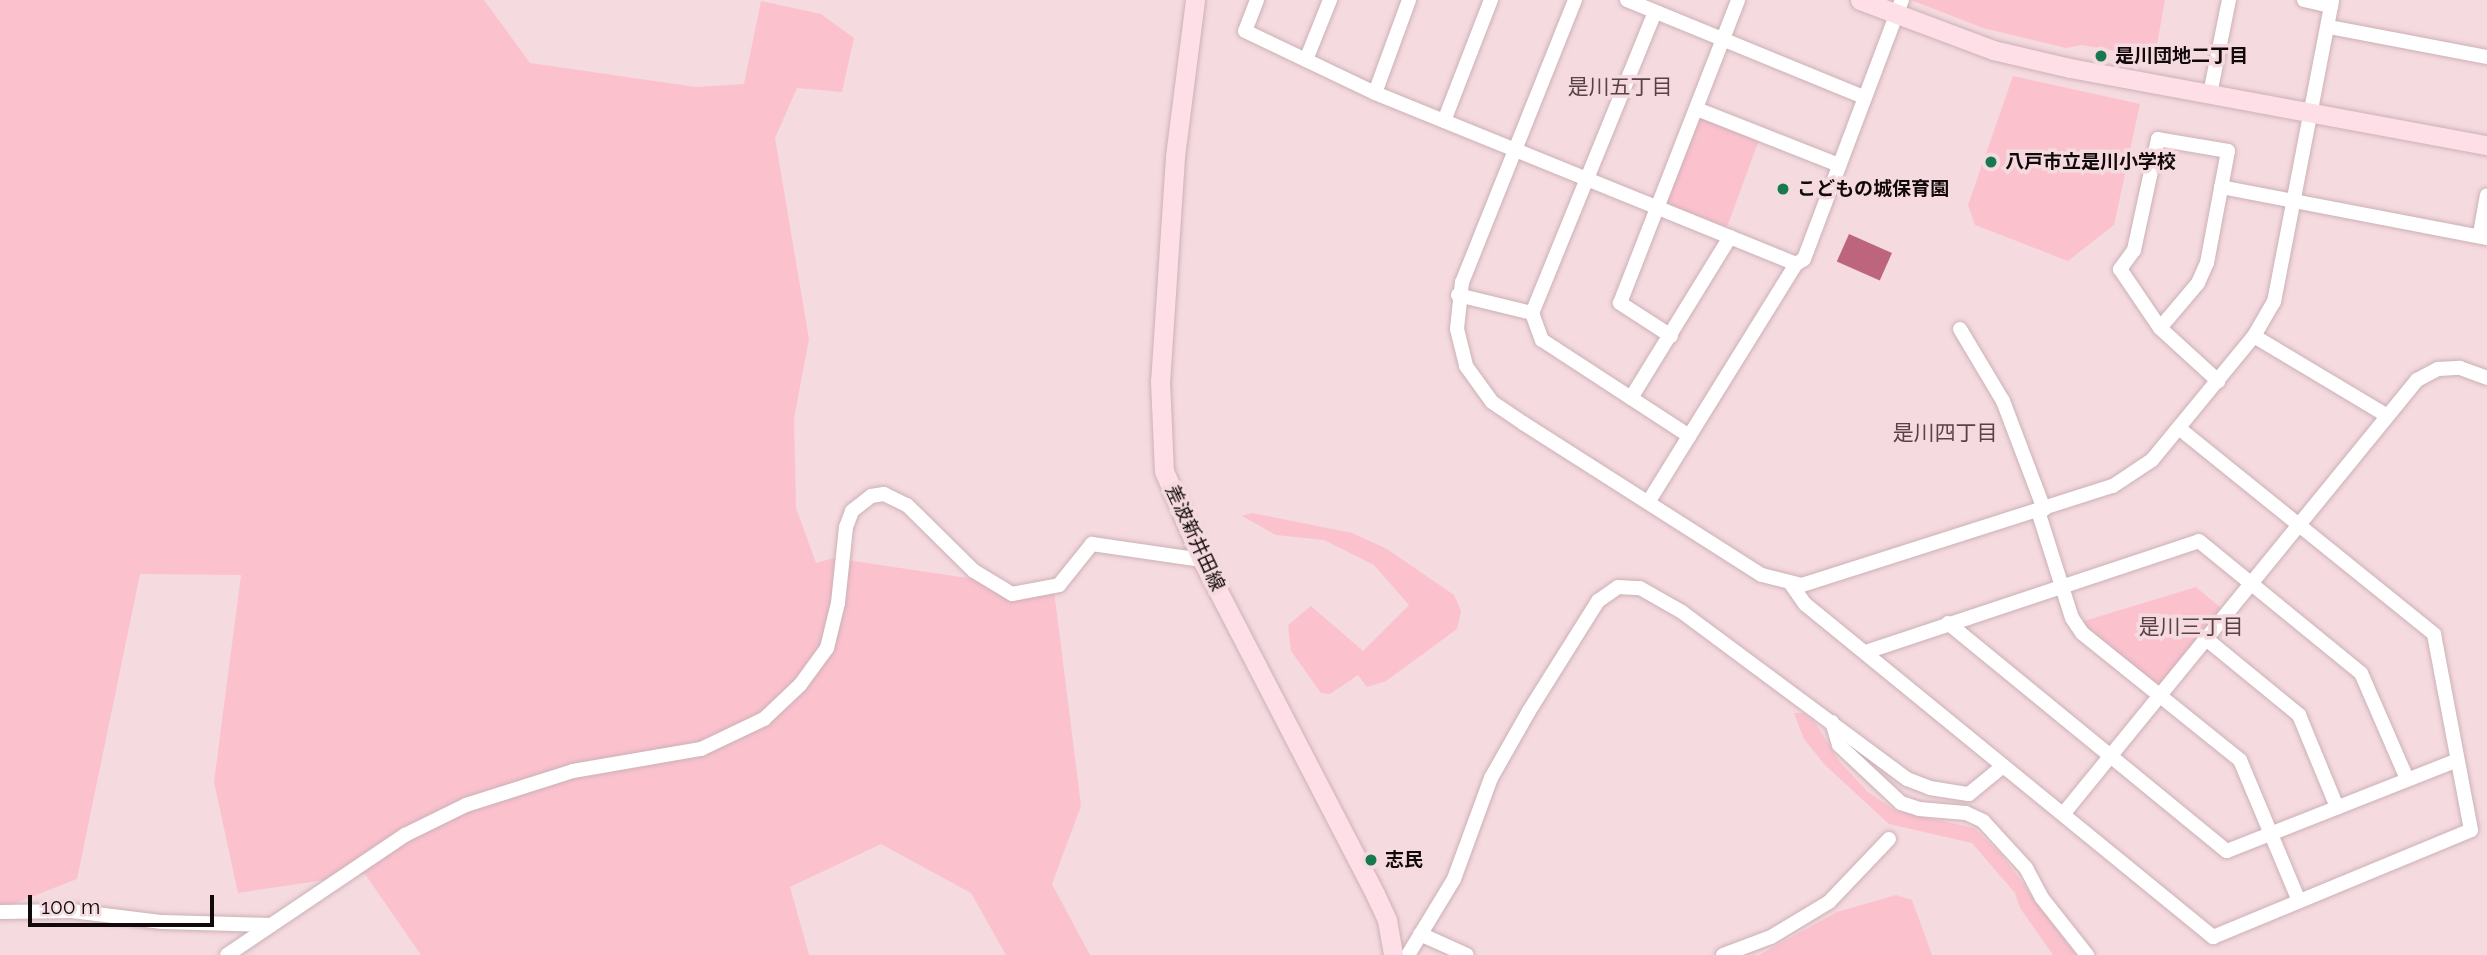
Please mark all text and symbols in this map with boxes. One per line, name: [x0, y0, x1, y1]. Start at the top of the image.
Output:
place label: 是川団地二丁目: [2115, 45, 2248, 67]
marker: 是川団地二丁目: [2093, 48, 2109, 64]
district label: 是川五丁目: [1568, 74, 1672, 100]
place label: 八戸市立是川小学校: [2005, 151, 2176, 173]
marker: 八戸市立是川小学校: [1983, 154, 1999, 170]
place label: こどもの城保育園: [1797, 178, 1949, 200]
marker: こどもの城保育園: [1775, 181, 1791, 197]
district label: 是川四丁目: [1893, 420, 1997, 446]
street label: 差波新井田線: [1161, 482, 1229, 594]
district label: 是川三丁目: [2139, 614, 2243, 640]
place label: 志民: [1385, 849, 1423, 871]
marker: 志民: [1363, 852, 1379, 868]
scale bar: [32, 881, 217, 925]
text: 100 m: [41, 894, 100, 919]

